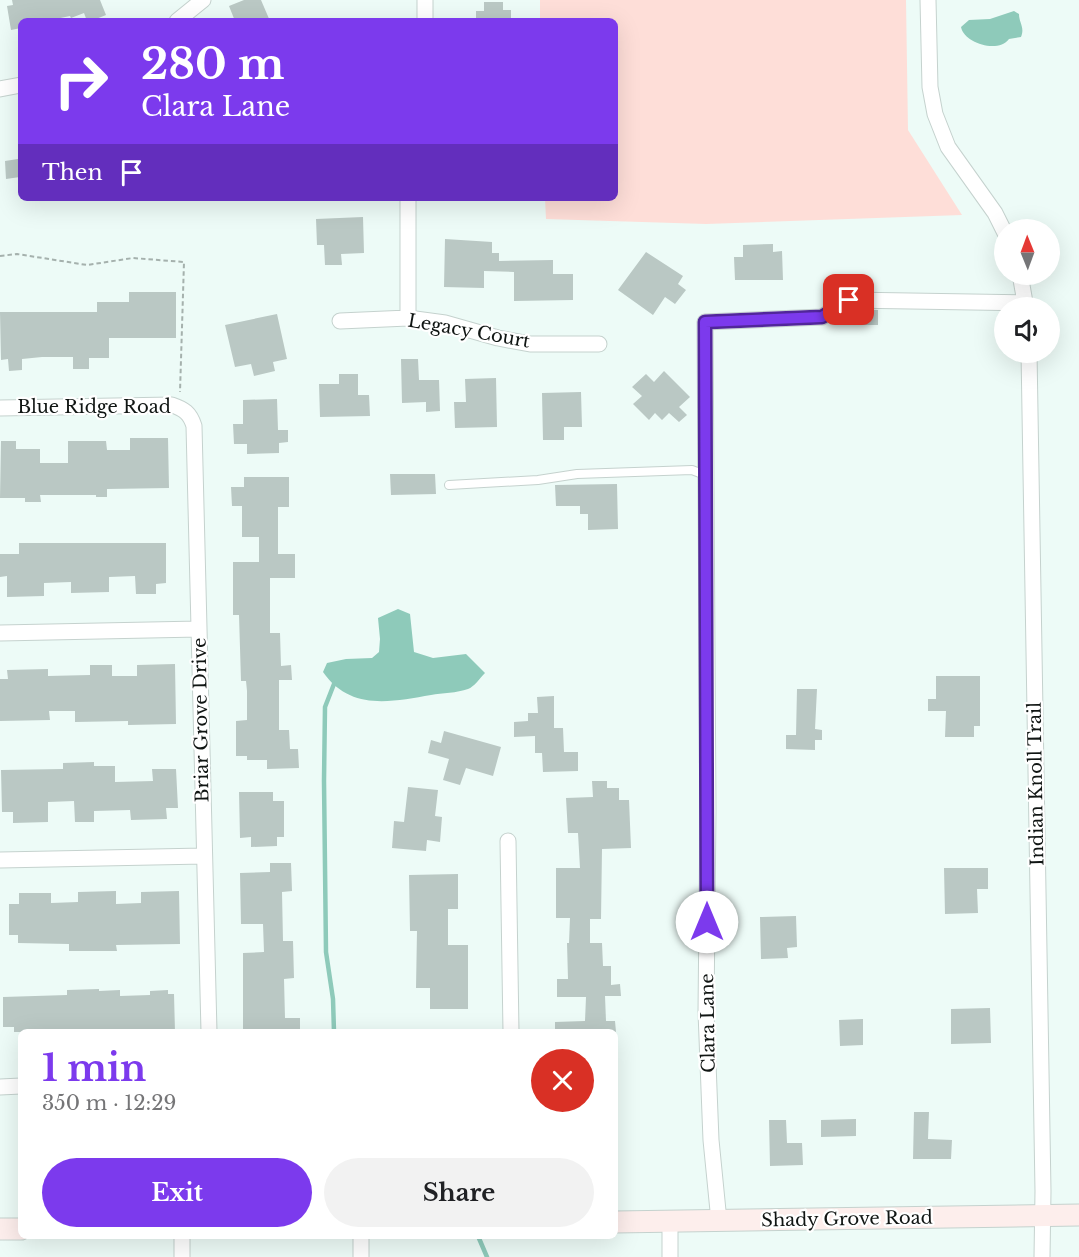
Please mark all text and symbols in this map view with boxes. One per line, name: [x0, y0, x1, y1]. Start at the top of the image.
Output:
text: 280 m: [141, 38, 284, 90]
icon: right: [42, 42, 120, 120]
text: Clara Lane: [141, 90, 290, 123]
icon: arrive: [115, 156, 148, 189]
text: Then: [42, 159, 103, 186]
north arrow: [994, 219, 1060, 285]
map controls: [994, 219, 1060, 363]
pin: [823, 274, 874, 325]
icon: arrive: [832, 283, 865, 316]
button: sound: [994, 297, 1060, 363]
street label: Legacy Court: [406, 309, 532, 353]
street label: Blue Ridge Road: [17, 396, 171, 418]
street label: Briar Grove Drive: [189, 637, 213, 803]
street label: Indian Knoll Trail: [1024, 702, 1048, 866]
position arrow: [675, 890, 739, 954]
street label: Clara Lane: [696, 973, 720, 1073]
text: 1 min: [42, 1046, 146, 1091]
button: close: [531, 1049, 594, 1112]
text: 350 m · 12:29: [42, 1091, 176, 1115]
button: Exit: [42, 1158, 312, 1227]
button: Share: [324, 1158, 594, 1227]
street label: Shady Grove Road: [761, 1207, 933, 1231]

